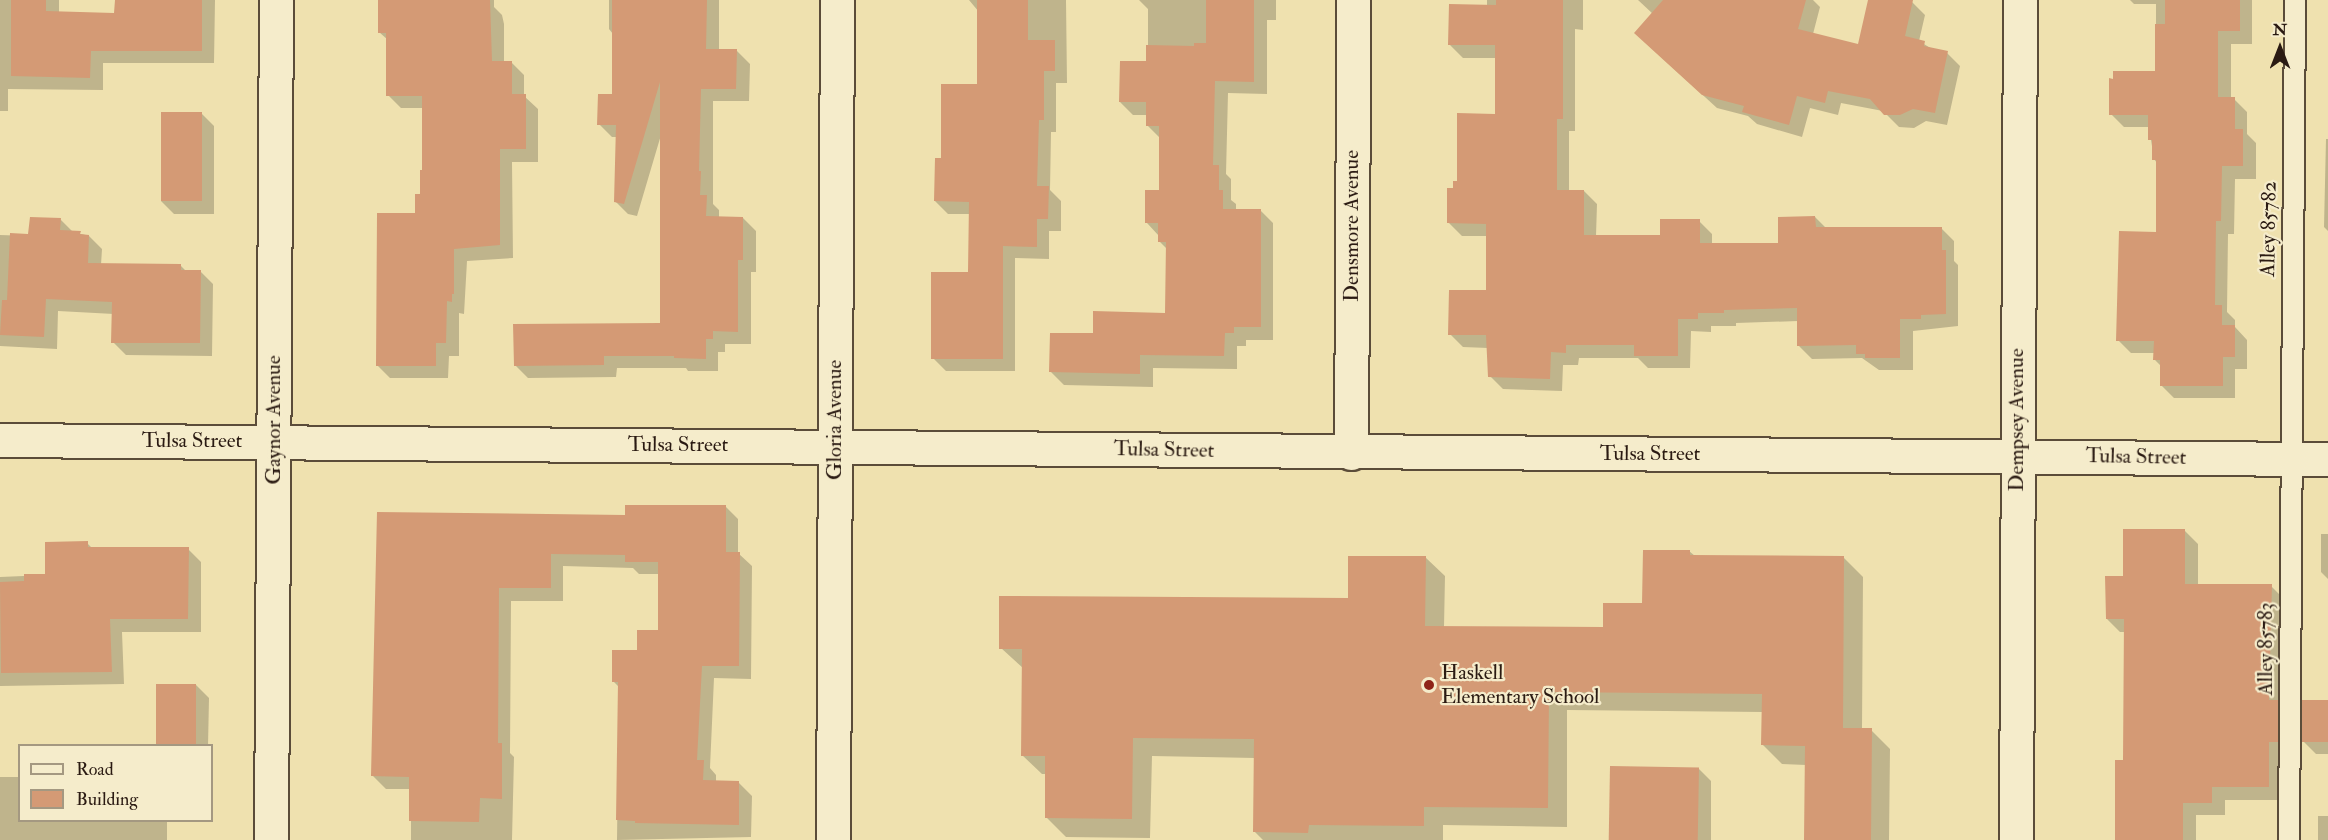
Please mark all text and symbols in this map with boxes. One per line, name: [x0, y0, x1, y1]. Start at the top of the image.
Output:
north arrow: [2250, 18, 2310, 78]
text: N: [2273, 20, 2287, 40]
street label: Densmore Avenue: [1339, 150, 1365, 302]
street label: Alley 85782: [2256, 181, 2282, 277]
street label: Dempsey Avenue: [2004, 348, 2030, 492]
street label: Gaynor Avenue: [261, 355, 287, 485]
street label: Gloria Avenue: [822, 360, 848, 480]
street label: Tulsa Street: [142, 428, 242, 454]
street label: Tulsa Street: [628, 432, 728, 458]
street label: Tulsa Street: [1114, 437, 1214, 463]
street label: Tulsa Street: [1600, 441, 1700, 467]
street label: Tulsa Street: [2086, 444, 2186, 470]
street label: Alley 85783: [2253, 602, 2279, 696]
place label: Haskell Elementary School: [1441, 660, 1599, 710]
marker: Haskell Elementary School: [1422, 678, 1436, 692]
legend: [18, 744, 213, 822]
text: Road: [76, 758, 114, 781]
text: Building: [76, 788, 138, 811]

